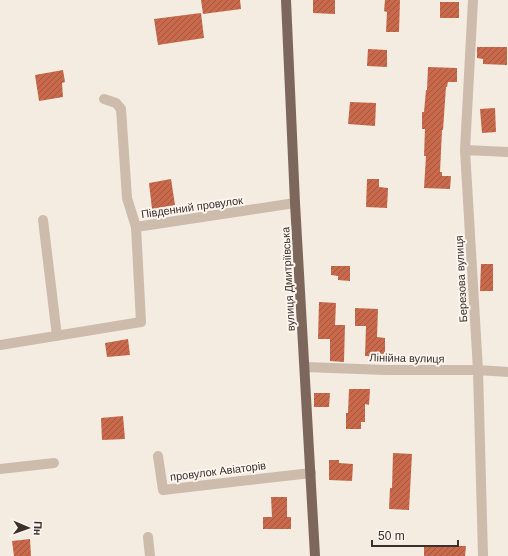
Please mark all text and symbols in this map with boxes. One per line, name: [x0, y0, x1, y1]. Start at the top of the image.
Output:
street label: Південний провулок: [140, 194, 244, 220]
street label: вулиця Дмитріївська: [279, 226, 297, 332]
street label: Березова вулиця: [453, 235, 469, 323]
street label: Лінійна вулиця: [369, 351, 445, 365]
street label: провулок Авіаторів: [169, 459, 267, 483]
north arrow: [8, 508, 48, 548]
text: Пн: [32, 521, 44, 536]
scale bar: [372, 522, 458, 548]
text: 50 m: [378, 529, 405, 543]

